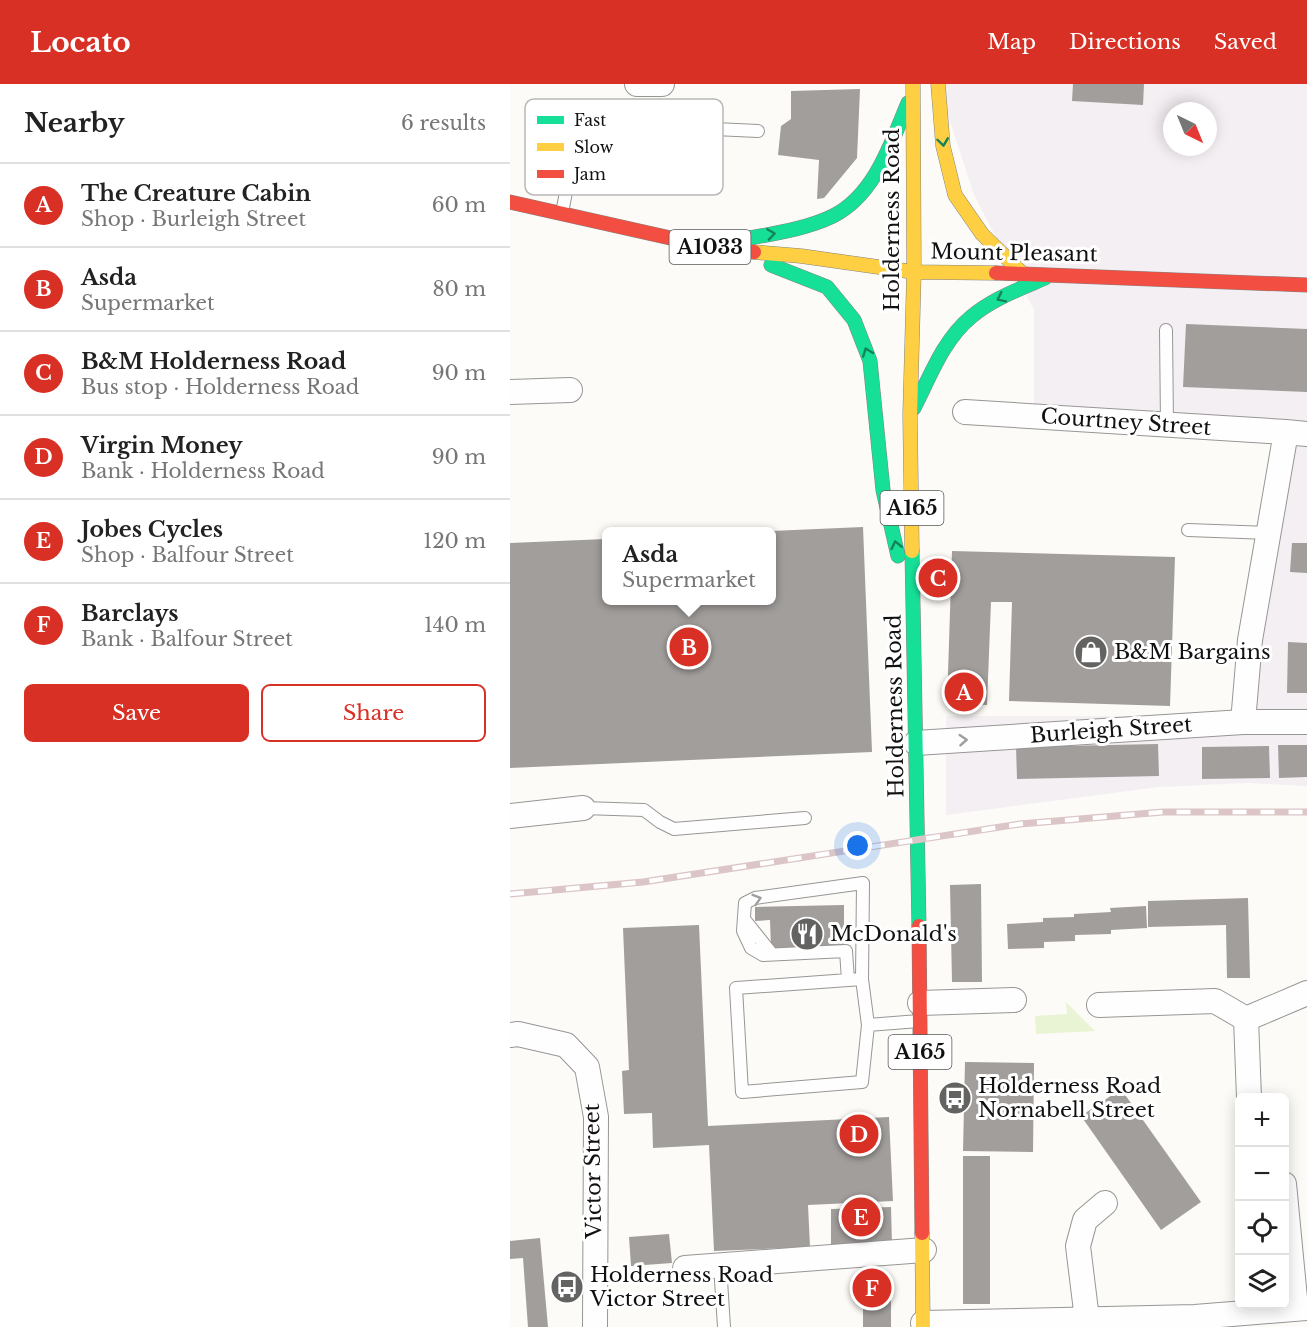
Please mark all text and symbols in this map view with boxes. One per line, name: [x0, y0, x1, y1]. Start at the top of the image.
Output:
text: Locato: [30, 25, 131, 60]
text: Map: [987, 29, 1036, 55]
text: Directions: [1069, 29, 1181, 55]
text: Saved: [1214, 29, 1277, 55]
legend: [525, 99, 723, 195]
north arrow: [1163, 102, 1217, 156]
text: Nearby: [24, 107, 125, 139]
text: Fast: [574, 110, 606, 130]
text: 6 results: [401, 111, 486, 135]
street label: Holderness Road: [879, 128, 905, 312]
text: Slow: [574, 137, 614, 157]
one-way arrow: [937, 138, 949, 147]
text: Jam: [572, 164, 606, 184]
text: The Creature Cabin: [81, 180, 311, 207]
text: A: [35, 193, 52, 217]
text: 60 m: [432, 193, 486, 217]
text: Shop · Burleigh Street: [81, 207, 306, 231]
one-way arrow: [767, 228, 776, 240]
road number: A1033: [670, 230, 750, 264]
street label: Mount Pleasant: [930, 239, 1098, 267]
text: Asda: [81, 264, 137, 291]
text: B: [36, 277, 51, 301]
text: 80 m: [432, 277, 486, 301]
text: Supermarket: [81, 291, 215, 315]
one-way arrow: [997, 291, 1008, 303]
text: B&M Holderness Road: [81, 348, 346, 375]
one-way arrow: [861, 348, 874, 358]
text: C: [35, 361, 52, 385]
text: 90 m: [432, 361, 486, 385]
text: Bus stop · Holderness Road: [81, 375, 359, 399]
street label: Courtney Street: [1040, 403, 1212, 441]
text: Virgin Money: [81, 432, 242, 459]
text: D: [34, 445, 53, 469]
text: 90 m: [432, 445, 486, 469]
text: Bank · Holderness Road: [81, 459, 325, 483]
road number: A165: [880, 491, 944, 525]
text: Jobes Cycles: [81, 516, 223, 543]
popup: [602, 527, 776, 605]
text: E: [36, 529, 51, 553]
text: 120 m: [423, 529, 486, 553]
one-way arrow: [890, 540, 903, 550]
text: Asda: [622, 541, 678, 568]
text: Shop · Balfour Street: [81, 543, 294, 567]
pin: C: [918, 556, 958, 600]
text: Supermarket: [622, 568, 756, 592]
text: Barclays: [81, 600, 178, 627]
text: F: [37, 613, 50, 637]
text: 140 m: [424, 613, 486, 637]
street label: Holderness Road: [880, 614, 910, 798]
pin: B: [670, 624, 708, 670]
text: Bank · Balfour Street: [81, 627, 293, 651]
shop icon: B&M Bargains: [1073, 634, 1109, 670]
place label: B&M Bargains: [1114, 639, 1271, 665]
pin: A: [944, 670, 984, 714]
button: Save: [24, 684, 249, 742]
button: Share: [261, 684, 486, 742]
street label: Burleigh Street: [1029, 711, 1193, 749]
one-way arrow: [958, 734, 968, 747]
your location: [843, 831, 872, 860]
one-way arrow: [751, 894, 762, 906]
restaurant icon: McDonald's: [789, 916, 825, 952]
place label: McDonald's: [830, 921, 957, 947]
road number: A165: [888, 1035, 952, 1069]
place label: Holderness Road Nornabell Street: [978, 1073, 1161, 1123]
bus stop icon: Holderness Road Nornabell Street: [937, 1080, 973, 1116]
map controls: [1235, 1093, 1289, 1309]
button: +: [1235, 1093, 1289, 1147]
street label: Victor Street: [579, 1103, 607, 1240]
pin: D: [840, 1112, 878, 1156]
button: −: [1235, 1147, 1289, 1201]
pin: E: [842, 1194, 880, 1240]
button: locate: [1235, 1201, 1289, 1255]
button: layers: [1235, 1255, 1289, 1309]
place label: Holderness Road Victor Street: [589, 1262, 773, 1312]
pin: F: [852, 1266, 892, 1310]
bus stop icon: Holderness Road Victor Street: [549, 1269, 585, 1305]

